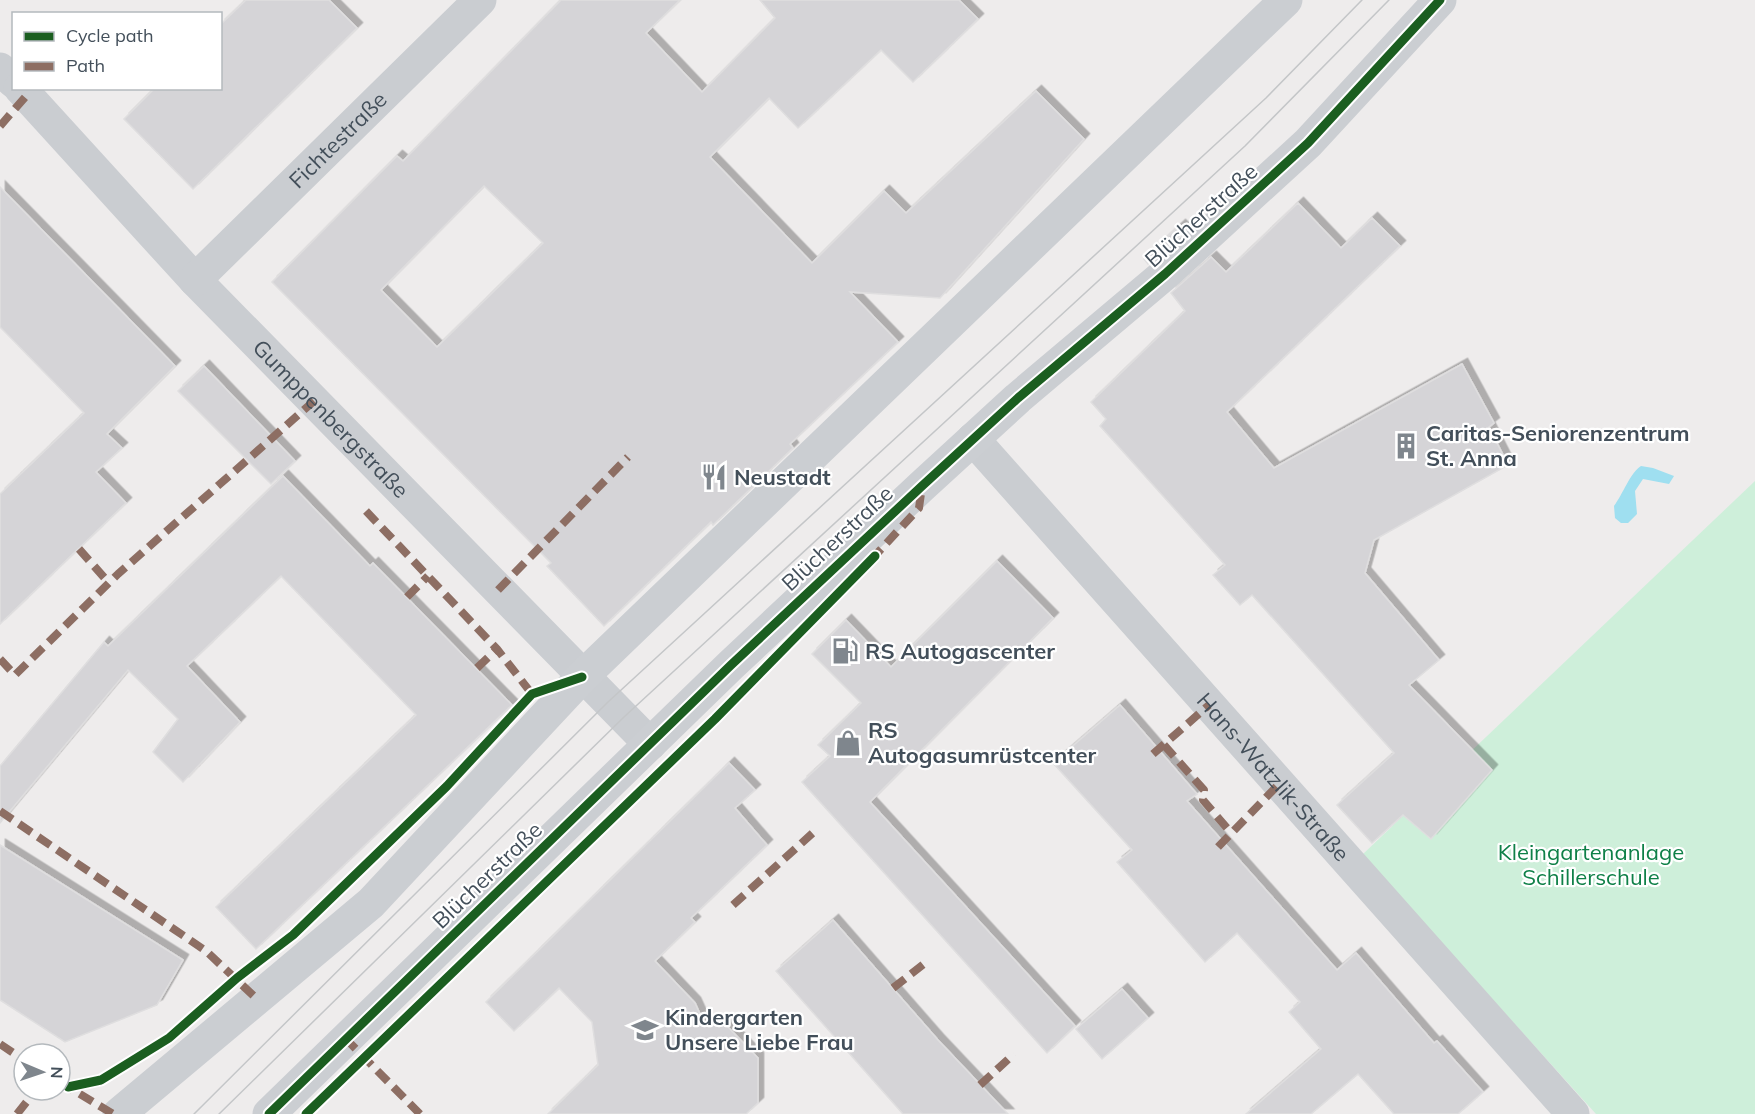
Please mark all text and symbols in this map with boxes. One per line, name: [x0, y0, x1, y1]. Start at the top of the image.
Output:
legend: [12, 12, 222, 90]
text: Cycle path: [66, 24, 153, 47]
text: Path: [66, 54, 105, 77]
street label: Fichtestraße: [283, 86, 393, 194]
street label: Blücherstraße: [1139, 157, 1263, 273]
street label: Gumppenbergstraße: [247, 333, 415, 504]
place label: Caritas-Seniorenzentrum St. Anna: [1426, 419, 1690, 472]
building icon: Caritas-Seniorenzentrum St. Anna: [1391, 431, 1421, 461]
restaurant icon: Neustadt: [699, 462, 729, 492]
place label: Neustadt: [734, 463, 831, 491]
street label: Blücherstraße: [776, 479, 898, 597]
fuel station icon: RS Autogascenter: [830, 636, 860, 666]
place label: RS Autogascenter: [865, 637, 1055, 665]
street label: Hans-Watzlik-Straße: [1191, 687, 1356, 867]
place label: RS Autogasumrüstcenter: [868, 716, 1096, 769]
shop icon: RS Autogasumrüstcenter: [833, 728, 863, 758]
street label: Blücherstraße: [426, 816, 548, 934]
park label: Kleingartenanlage Schillerschule: [1498, 838, 1684, 891]
place label: Kindergarten Unsere Liebe Frau: [665, 1003, 854, 1056]
school or university icon: Kindergarten Unsere Liebe Frau: [630, 1015, 660, 1045]
north arrow: [12, 1042, 72, 1102]
text: N: [47, 1066, 67, 1079]

